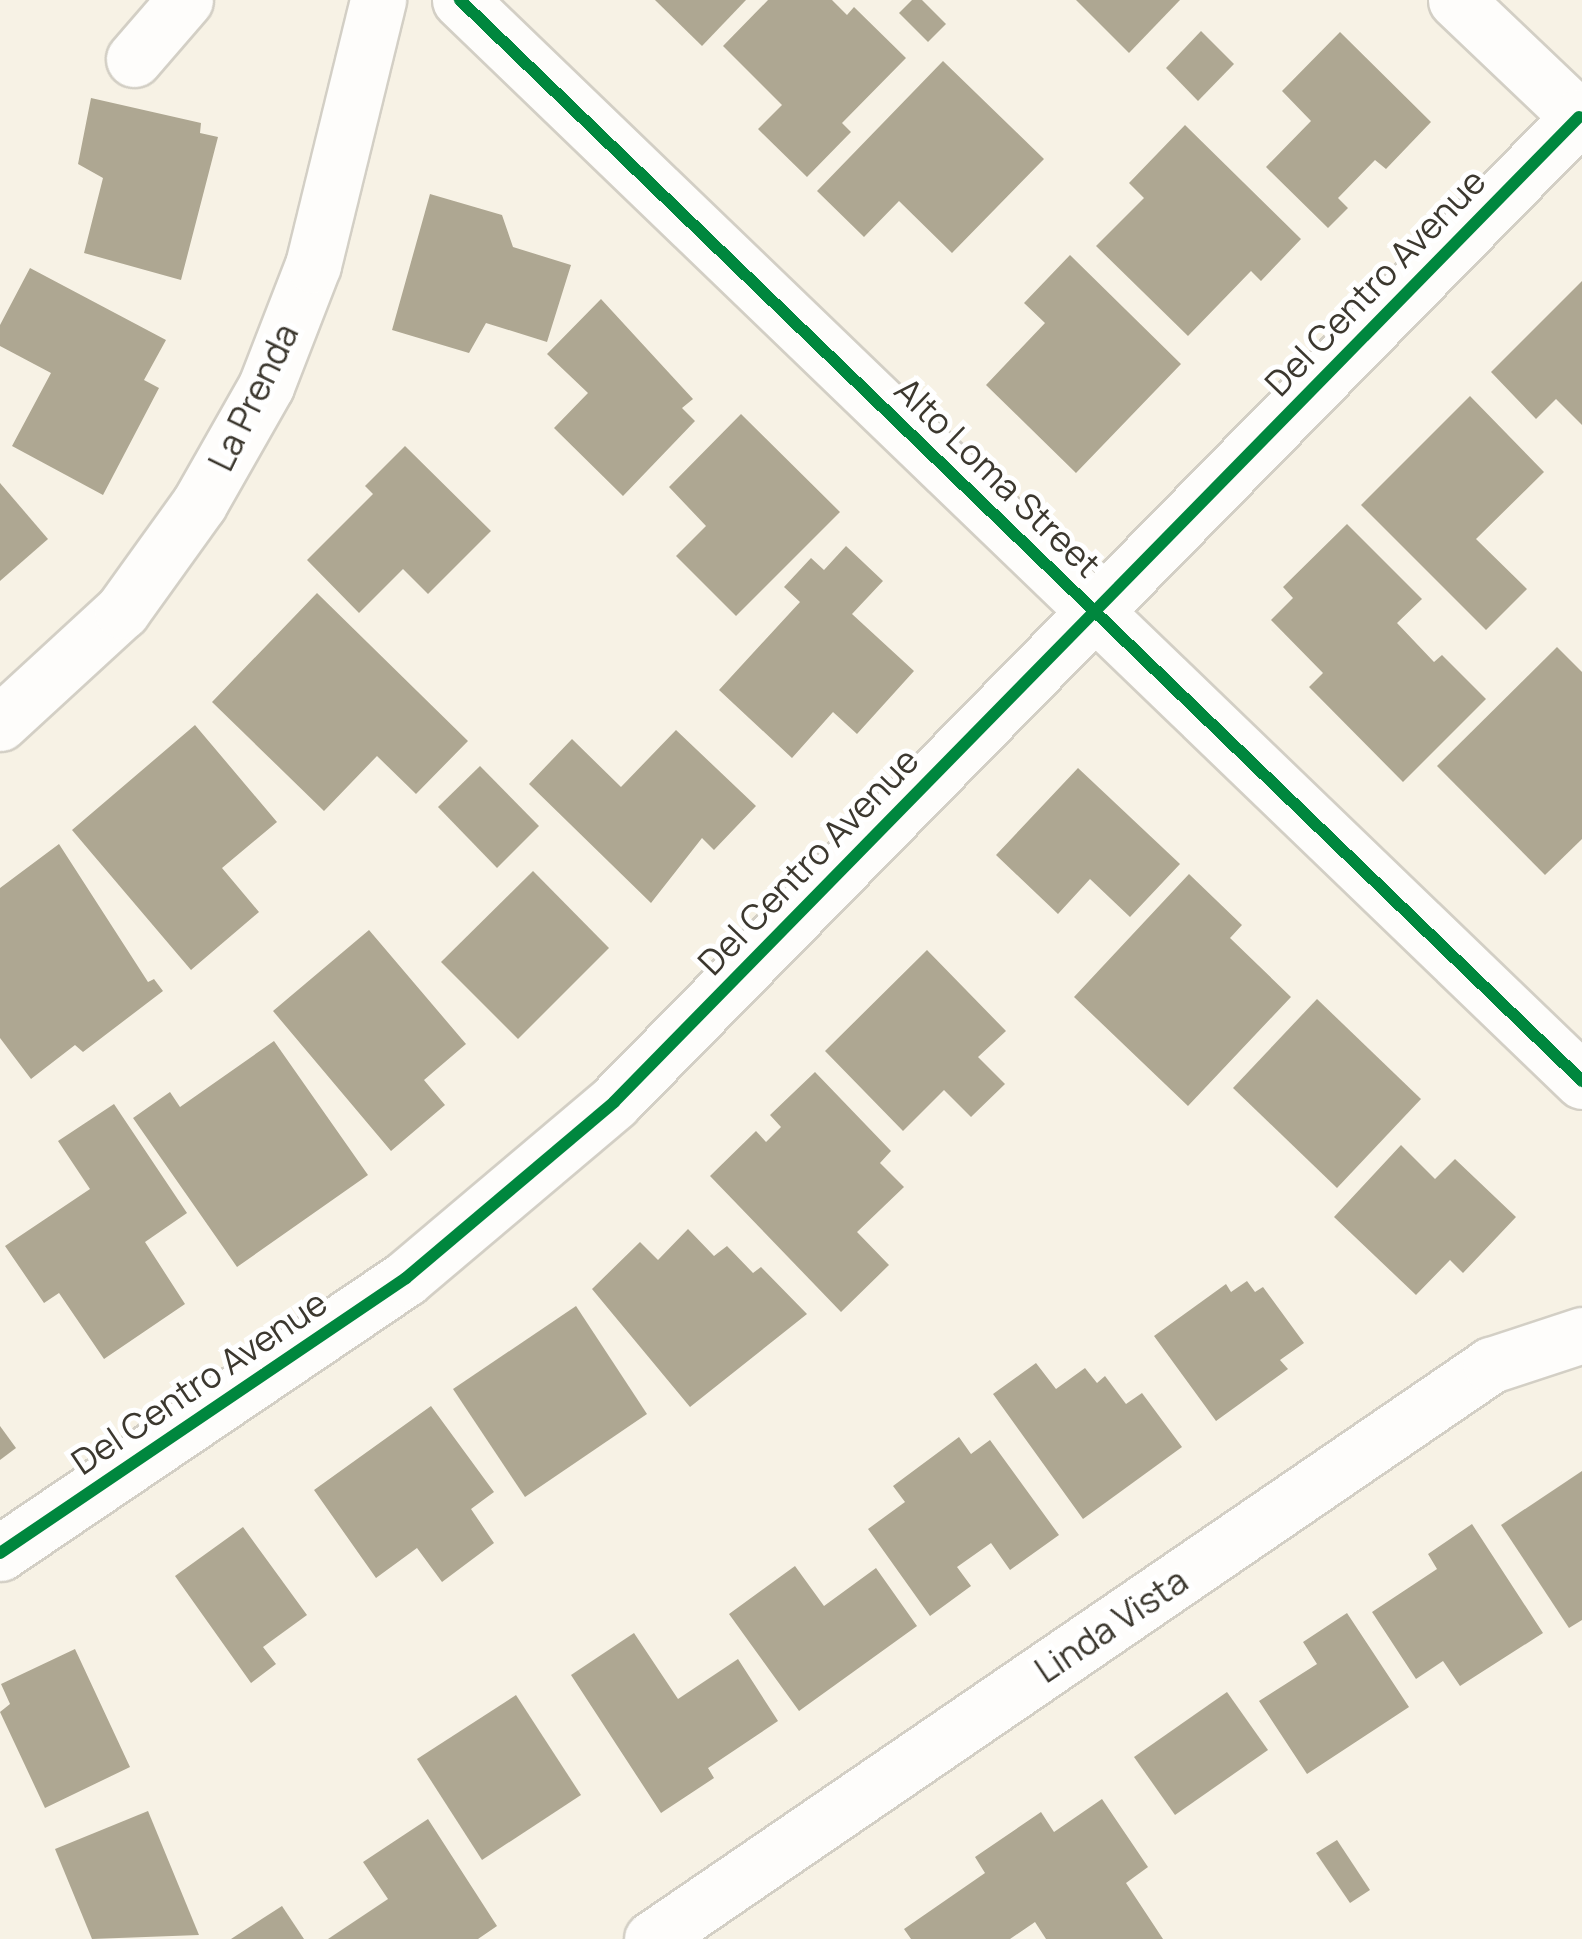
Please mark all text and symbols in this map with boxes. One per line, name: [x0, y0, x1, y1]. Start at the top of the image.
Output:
street label: Del Centro Avenue: [1256, 160, 1494, 404]
street label: La Prenda: [199, 317, 307, 477]
street label: Alto Loma Street: [887, 369, 1109, 585]
street label: Del Centro Avenue: [689, 739, 927, 983]
street label: Del Centro Avenue: [63, 1281, 335, 1483]
street label: Linda Vista: [1027, 1559, 1195, 1691]

